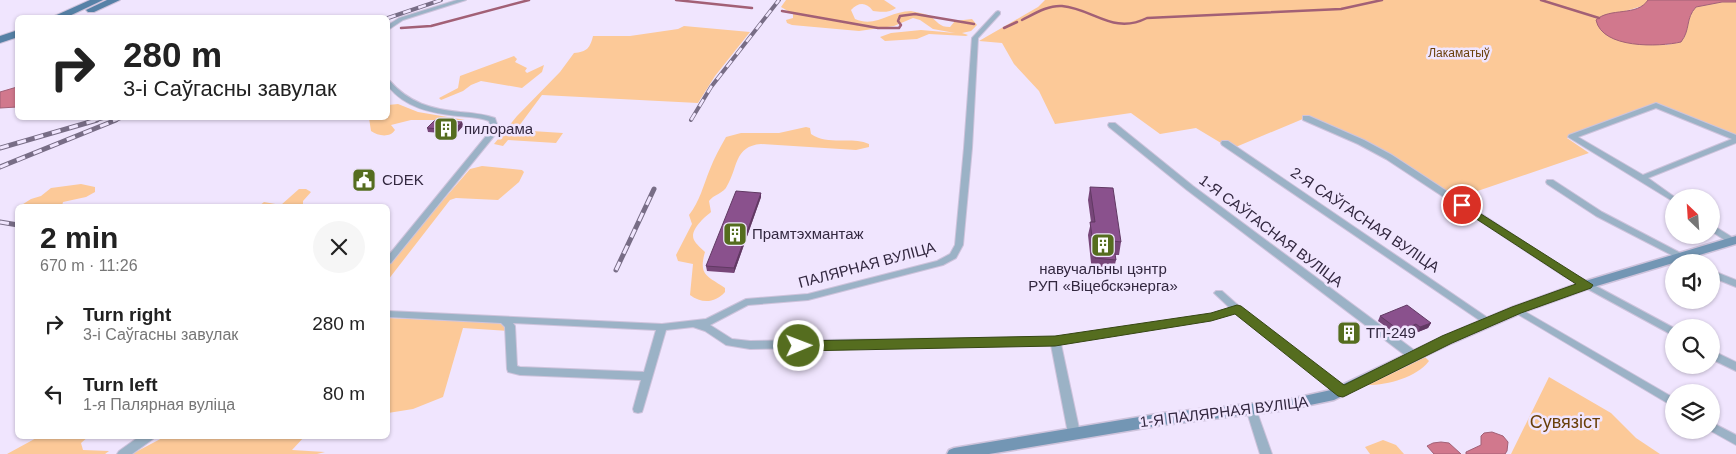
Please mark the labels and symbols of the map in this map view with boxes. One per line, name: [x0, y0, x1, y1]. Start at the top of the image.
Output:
park label: Лакаматыў: [1428, 46, 1490, 60]
building icon: пилорама: [433, 116, 459, 142]
place label: пилорама: [464, 120, 534, 137]
street label: 2-Я САЎГАСНАЯ ВУЛІЦА: [1288, 163, 1443, 276]
public building icon: CDEK: [351, 167, 377, 193]
place label: CDEK: [382, 171, 424, 188]
street label: 1-Я САЎГАСНАЯ ВУЛІЦА: [1196, 171, 1346, 290]
pin: [1441, 184, 1483, 226]
north arrow: [1665, 189, 1720, 244]
building icon: Прамтэхмантаж: [722, 221, 748, 247]
place label: Прамтэхмантаж: [752, 225, 864, 242]
building icon: навучальны цэнтр РУП «Віцебскэнерга»: [1090, 232, 1116, 258]
street label: ПАЛЯРНАЯ ВУЛІЦА: [796, 238, 937, 291]
place label: навучальны цэнтр РУП «Віцебскэнерга»: [1028, 260, 1178, 294]
position arrow: [772, 319, 824, 371]
building icon: ТП-249: [1336, 320, 1362, 346]
place label: ТП-249: [1366, 324, 1416, 341]
street label: 1-Я ПАЛЯРНАЯ ВУЛІЦА: [1139, 393, 1309, 430]
park label: Сувязіст: [1530, 412, 1600, 432]

